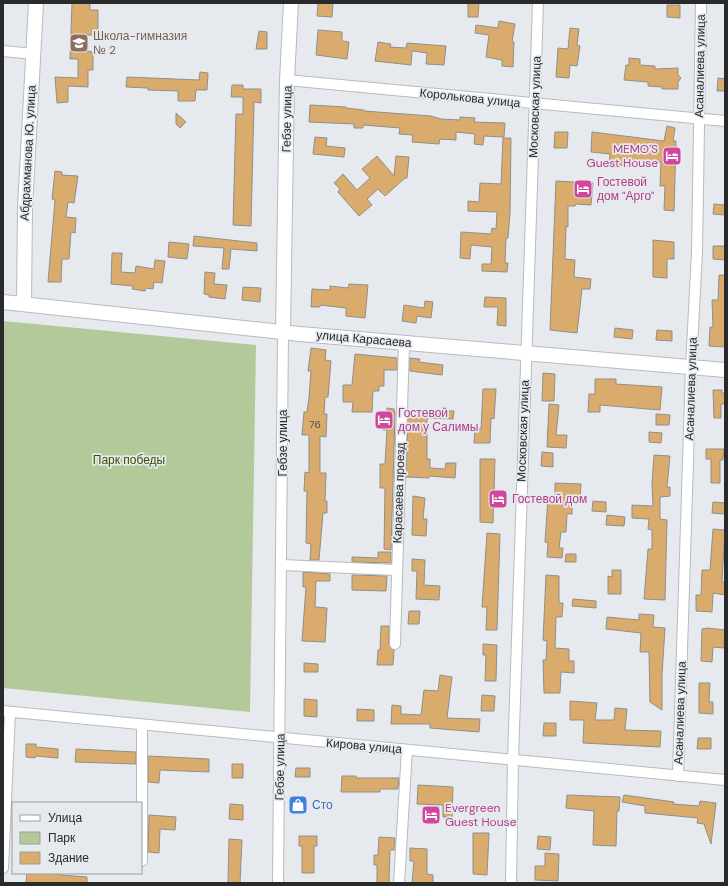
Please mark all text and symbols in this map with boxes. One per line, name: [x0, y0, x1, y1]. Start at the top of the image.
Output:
street label: Асаналиева улица: [691, 14, 709, 118]
place label: Школа-гимназия № 2: [93, 28, 187, 58]
school or university icon: Школа-гимназия № 2: [68, 32, 90, 54]
street label: Московская улица: [525, 55, 545, 158]
street label: Абдрахманова Ю. улица: [16, 85, 40, 221]
street label: Гебзе улица: [278, 85, 296, 153]
street label: Королькова улица: [419, 85, 521, 111]
place label: MEMO'S Guest House: [587, 141, 658, 171]
hotel icon: MEMO'S Guest House: [661, 145, 683, 167]
place label: Гостевой дом "Арго": [597, 174, 655, 204]
hotel icon: Гостевой дом "Арго": [572, 178, 594, 200]
street label: улица Карасаева: [316, 327, 413, 351]
street label: Асаналиева улица: [681, 337, 701, 441]
street label: Московская улица: [513, 379, 533, 482]
place label: Гостевой дом у Салимы: [398, 405, 478, 435]
street label: Гебзе улица: [275, 409, 291, 477]
hotel icon: Гостевой дом у Салимы: [373, 409, 395, 431]
house number: 76: [309, 418, 321, 431]
street label: Карасаева проезд: [389, 442, 409, 544]
park label: Парк победы: [93, 452, 165, 468]
hotel icon: Гостевой дом: [487, 488, 509, 510]
place label: Гостевой дом: [512, 491, 587, 507]
street label: Асаналиева улица: [670, 661, 690, 765]
street label: Гебзе улица: [271, 733, 289, 801]
street label: Кирова улица: [325, 735, 403, 757]
shop icon: Сто: [287, 794, 309, 816]
place label: Сто: [312, 797, 333, 813]
place label: Evergreen Guest House: [445, 800, 517, 830]
legend: [12, 802, 142, 874]
hotel icon: Evergreen Guest House: [420, 804, 442, 826]
text: Улица: [48, 810, 82, 826]
text: Парк: [48, 830, 76, 846]
text: Здание: [48, 850, 89, 866]

